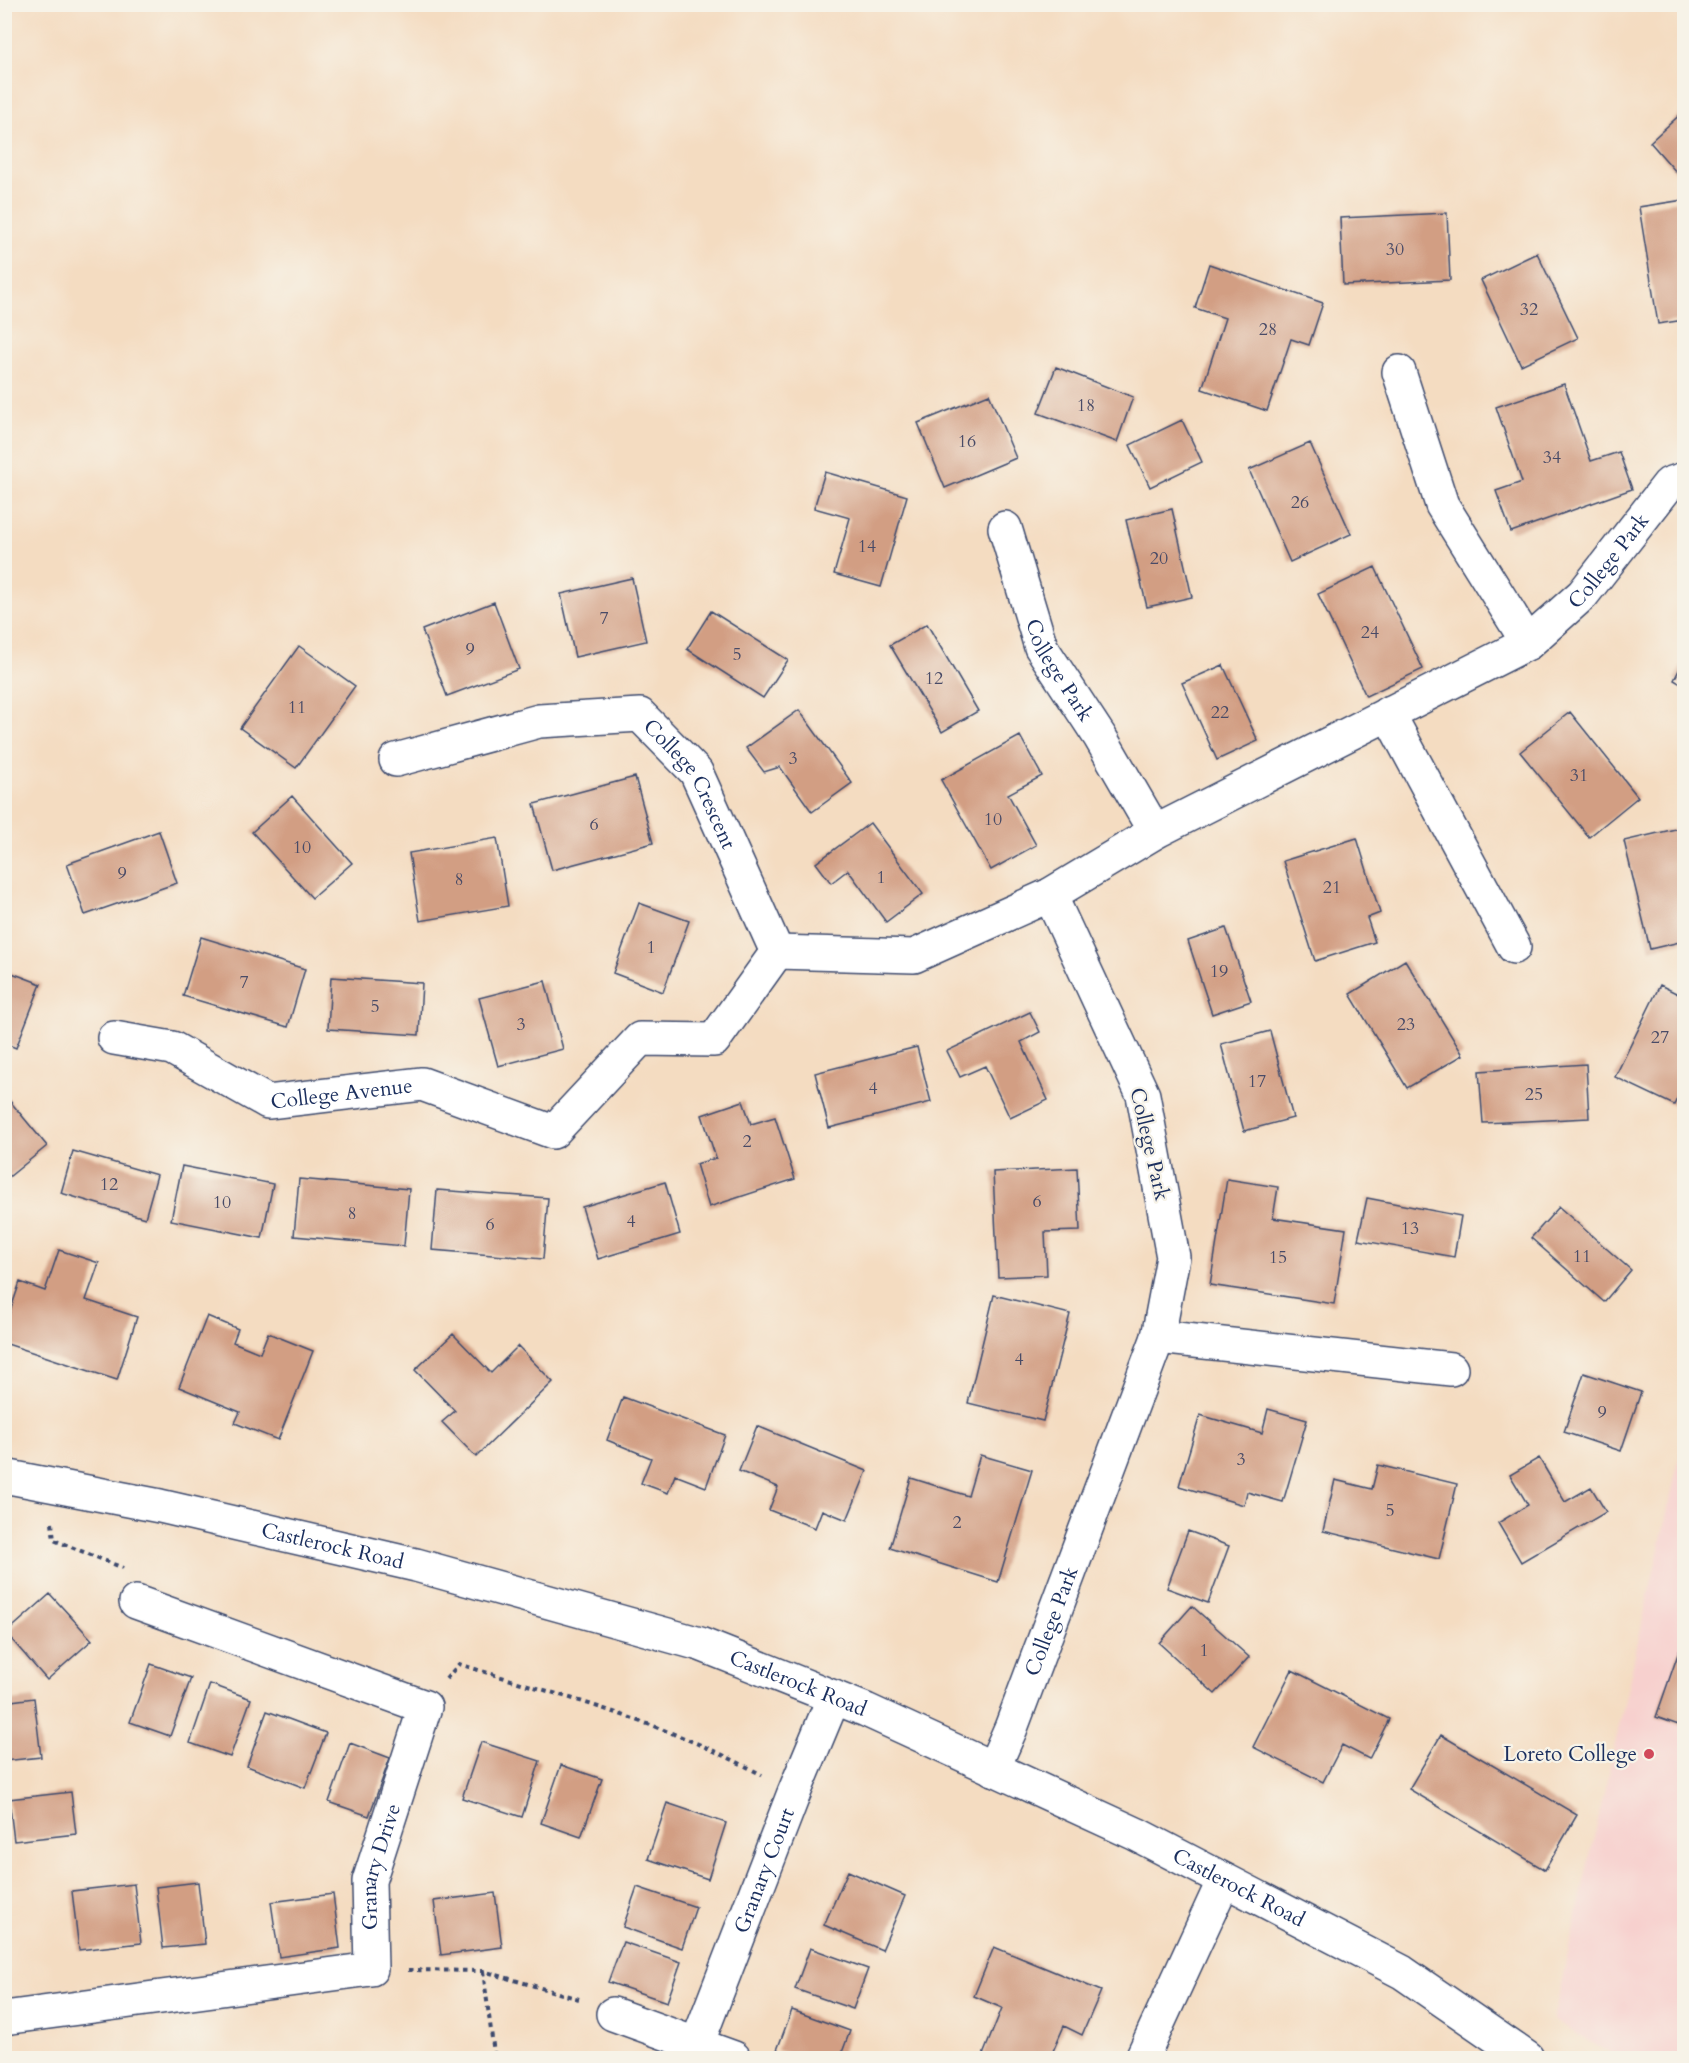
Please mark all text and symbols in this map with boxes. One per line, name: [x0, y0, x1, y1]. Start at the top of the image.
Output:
house number: 30: [1386, 237, 1404, 262]
house number: 32: [1520, 297, 1538, 322]
house number: 28: [1259, 317, 1277, 342]
house number: 18: [1077, 393, 1095, 418]
house number: 16: [958, 429, 976, 454]
house number: 34: [1543, 445, 1561, 470]
house number: 26: [1291, 490, 1309, 515]
street label: College Park: [1562, 507, 1656, 616]
house number: 14: [858, 534, 876, 559]
house number: 20: [1150, 546, 1168, 571]
house number: 7: [599, 606, 609, 631]
street label: College Park: [1018, 615, 1100, 728]
house number: 24: [1361, 620, 1379, 645]
house number: 9: [465, 637, 475, 662]
house number: 5: [732, 642, 742, 667]
house number: 12: [925, 666, 943, 691]
house number: 11: [288, 695, 306, 720]
house number: 22: [1211, 700, 1229, 725]
street label: College Crescent: [637, 713, 743, 854]
house number: 3: [788, 746, 798, 771]
house number: 31: [1570, 763, 1588, 788]
house number: 10: [984, 807, 1002, 832]
house number: 6: [589, 812, 599, 837]
house number: 10: [293, 835, 311, 860]
house number: 9: [117, 861, 127, 886]
house number: 1: [876, 865, 886, 890]
house number: 8: [454, 867, 464, 892]
house number: 21: [1323, 875, 1341, 900]
house number: 1: [646, 935, 656, 960]
house number: 19: [1210, 959, 1228, 984]
house number: 7: [239, 970, 249, 995]
house number: 5: [370, 994, 380, 1019]
house number: 3: [516, 1012, 526, 1037]
house number: 23: [1397, 1012, 1415, 1037]
house number: 27: [1651, 1025, 1669, 1050]
house number: 17: [1248, 1069, 1266, 1094]
street label: College Avenue: [269, 1071, 414, 1117]
house number: 4: [868, 1076, 878, 1101]
house number: 25: [1525, 1082, 1543, 1107]
street label: College Park: [1122, 1085, 1177, 1204]
house number: 2: [742, 1129, 752, 1154]
house number: 12: [100, 1172, 118, 1197]
house number: 6: [1032, 1189, 1042, 1214]
house number: 10: [213, 1190, 231, 1215]
house number: 8: [347, 1201, 357, 1226]
house number: 4: [626, 1209, 636, 1234]
house number: 6: [485, 1212, 495, 1237]
house number: 13: [1401, 1216, 1419, 1241]
house number: 11: [1573, 1244, 1591, 1269]
house number: 15: [1269, 1245, 1287, 1270]
house number: 4: [1014, 1347, 1024, 1372]
house number: 9: [1597, 1400, 1607, 1425]
house number: 3: [1236, 1447, 1246, 1472]
house number: 5: [1385, 1498, 1395, 1523]
house number: 2: [952, 1510, 962, 1535]
street label: Castlerock Road: [258, 1516, 407, 1577]
street label: College Park: [1018, 1562, 1086, 1680]
house number: 1: [1199, 1638, 1209, 1663]
street label: Castlerock Road: [725, 1643, 871, 1724]
place label: Loreto College: [1503, 1740, 1637, 1769]
marker: Loreto College: [1642, 1747, 1656, 1761]
street label: Granary Drive: [355, 1800, 408, 1930]
street label: Granary Court: [727, 1804, 802, 1938]
street label: Castlerock Road: [1167, 1841, 1310, 1934]

